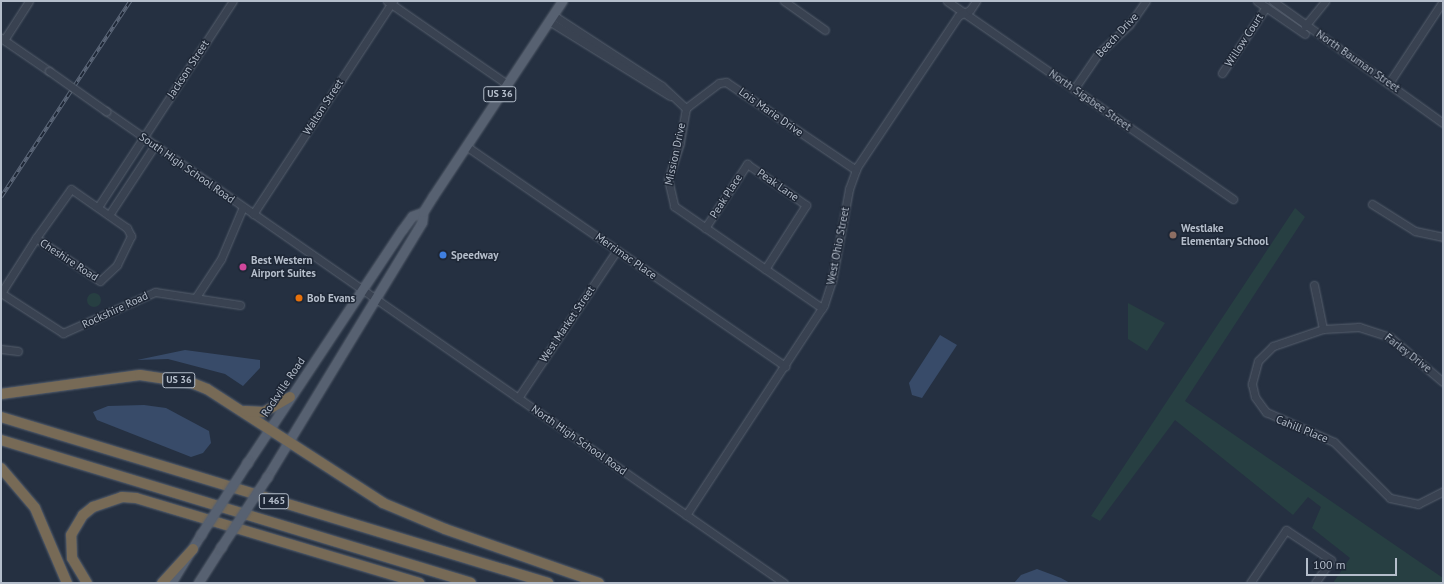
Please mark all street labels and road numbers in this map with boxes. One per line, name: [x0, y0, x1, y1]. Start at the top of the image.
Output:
street label: Beech Drive: [1093, 10, 1141, 60]
street label: Willow Court: [1222, 11, 1266, 69]
street label: North Bauman Street: [1314, 27, 1402, 95]
street label: Jackson Street: [164, 38, 212, 100]
street label: North Sigsbee Street: [1046, 67, 1134, 133]
street label: Walton Street: [300, 77, 346, 137]
street label: Lois Marie Drive: [736, 85, 806, 139]
road number: US 36: [483, 86, 517, 102]
street label: Mission Drive: [662, 122, 688, 186]
street label: South High School Road: [137, 130, 237, 206]
street label: Peak Lane: [755, 166, 801, 204]
street label: Peak Place: [707, 171, 745, 221]
street label: West Ohio Street: [824, 206, 852, 286]
street label: Merrimac Place: [593, 230, 659, 282]
street label: Cheshire Road: [37, 236, 101, 284]
street label: West Market Street: [537, 283, 597, 365]
street label: Rockshire Road: [80, 289, 150, 331]
street label: Farley Drive: [1382, 331, 1434, 375]
street label: Rockville Road: [258, 355, 308, 419]
road number: US 36: [162, 372, 196, 388]
street label: North High School Road: [529, 402, 629, 478]
street label: Cahill Place: [1274, 413, 1330, 445]
road number: I 465: [258, 493, 290, 509]

